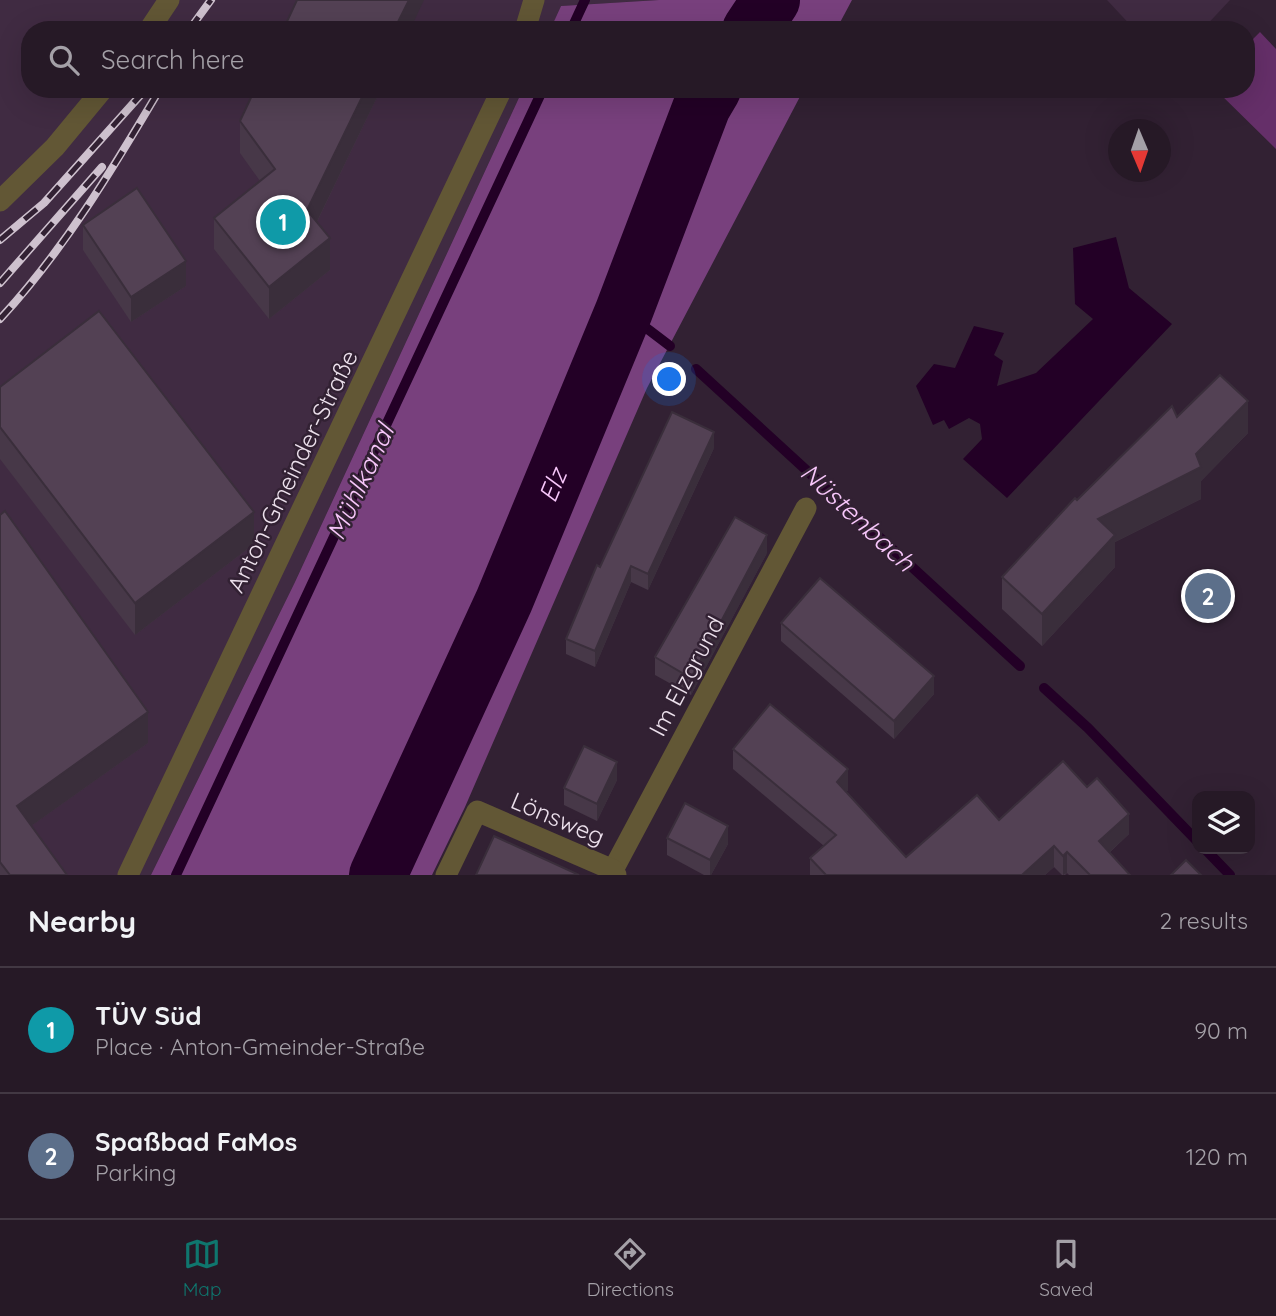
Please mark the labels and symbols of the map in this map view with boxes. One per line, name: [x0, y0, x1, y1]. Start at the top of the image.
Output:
north arrow: [1108, 119, 1171, 182]
pin: 1: [260, 196, 306, 248]
street label: Anton-Gmeinder-Straße: [220, 345, 364, 597]
your location: [652, 362, 686, 396]
water label: Mühlkanal: [319, 416, 402, 545]
water label: Nüstenbach: [794, 456, 923, 579]
water label: Elz: [530, 461, 575, 507]
pin: 2: [1185, 570, 1231, 622]
street label: Im Elzgrund: [642, 611, 730, 741]
street label: Lönsweg: [507, 785, 609, 851]

